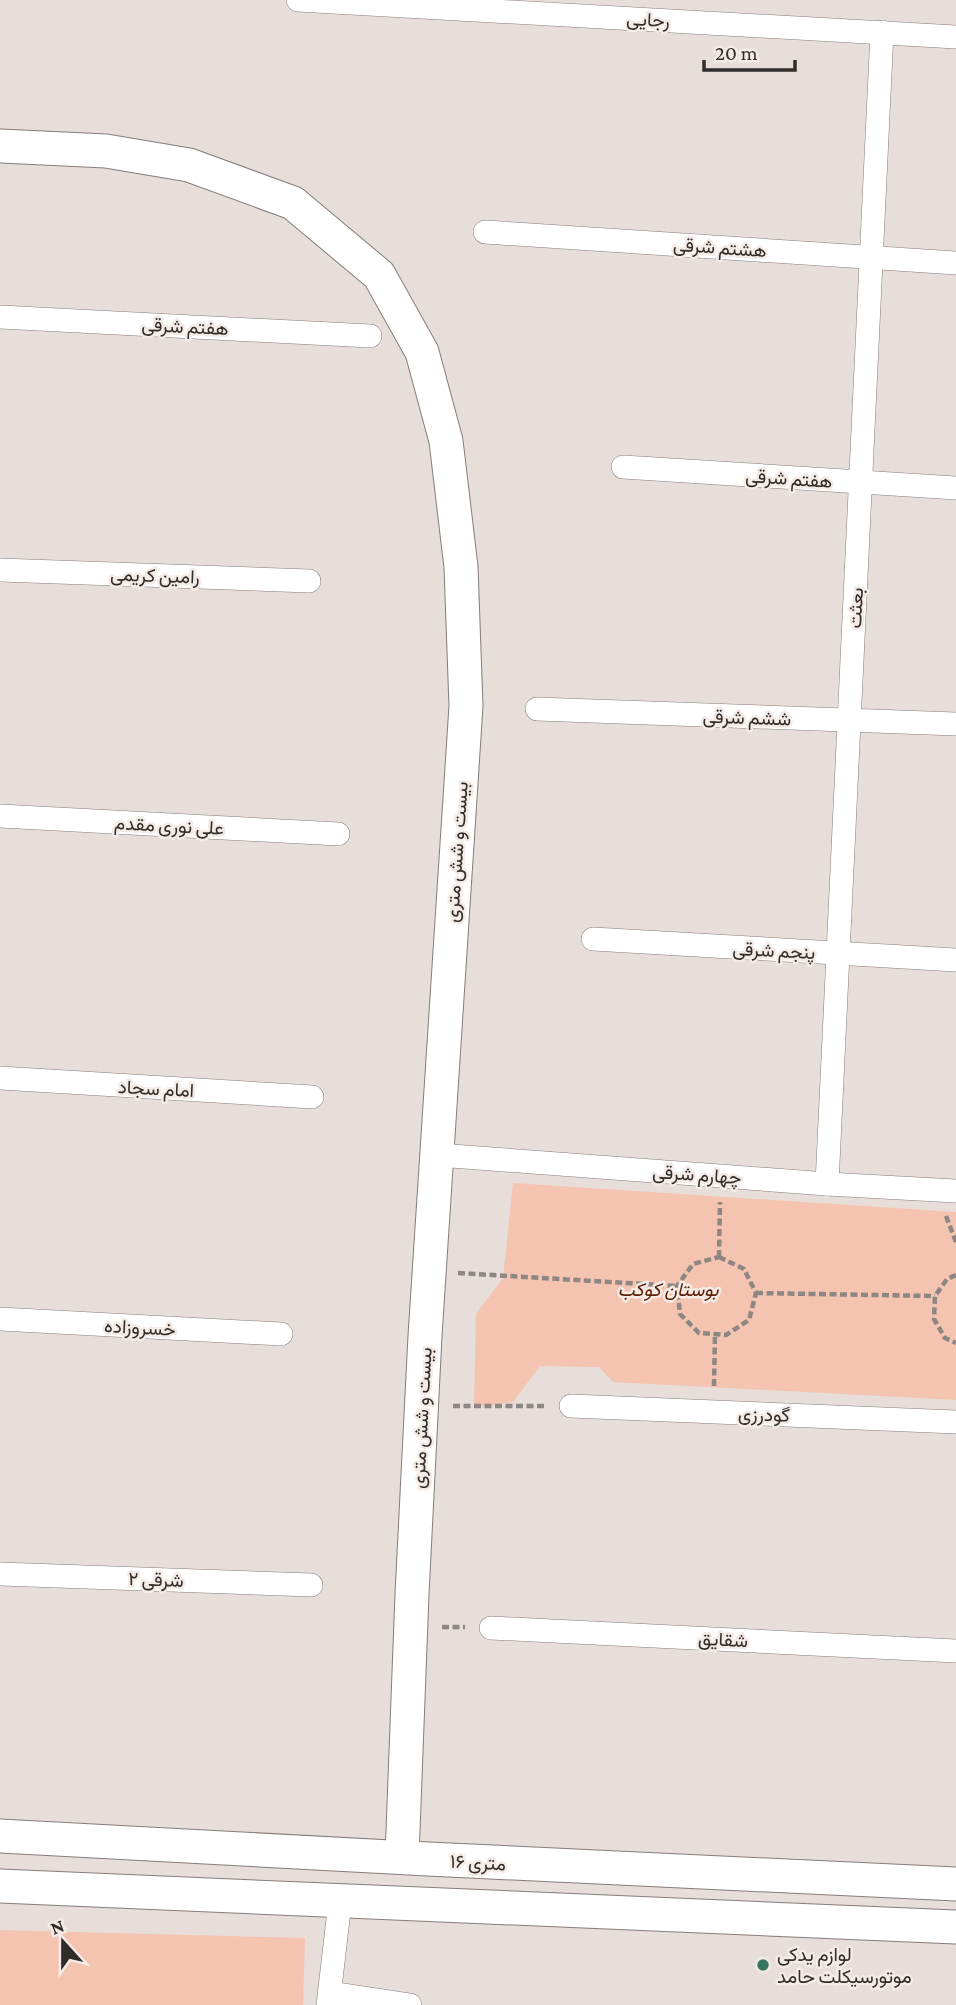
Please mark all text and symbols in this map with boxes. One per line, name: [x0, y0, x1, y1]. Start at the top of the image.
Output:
street label: رجایی: [626, 8, 670, 32]
scale bar: [704, 28, 795, 72]
text: 20 m: [715, 41, 758, 65]
street label: هشتم شرقی: [672, 234, 767, 263]
street label: هفتم شرقی: [141, 314, 229, 341]
street label: هفتم شرقی: [745, 465, 833, 494]
street label: رامین کریمی: [110, 563, 200, 589]
street label: بعثت: [844, 587, 868, 629]
street label: ششم شرقی: [702, 705, 792, 732]
street label: بیست و شش متری: [441, 781, 473, 923]
street label: علی نوری مقدم: [113, 812, 225, 841]
street label: پنجم شرقی: [732, 938, 816, 966]
street label: امام سجاد: [117, 1076, 195, 1103]
street label: چهارم شرقی: [652, 1161, 742, 1191]
park label: بوستان کوکب: [618, 1279, 720, 1301]
street label: خسروزاده: [104, 1315, 176, 1341]
street label: بیست و شش متری: [407, 1347, 437, 1489]
street label: گودرزی: [738, 1403, 790, 1427]
street label: ۲ شرقی: [128, 1568, 184, 1592]
street label: شقایق: [697, 1628, 748, 1652]
street label: ۱۶ متری: [449, 1851, 506, 1875]
north arrow: [28, 1907, 98, 1977]
text: N: [47, 1914, 67, 1939]
place label: لوازم یدکی موتورسیکلت حامد: [777, 1944, 912, 1988]
marker: لوازم یدکی موتورسیکلت حامد: [755, 1957, 771, 1973]

